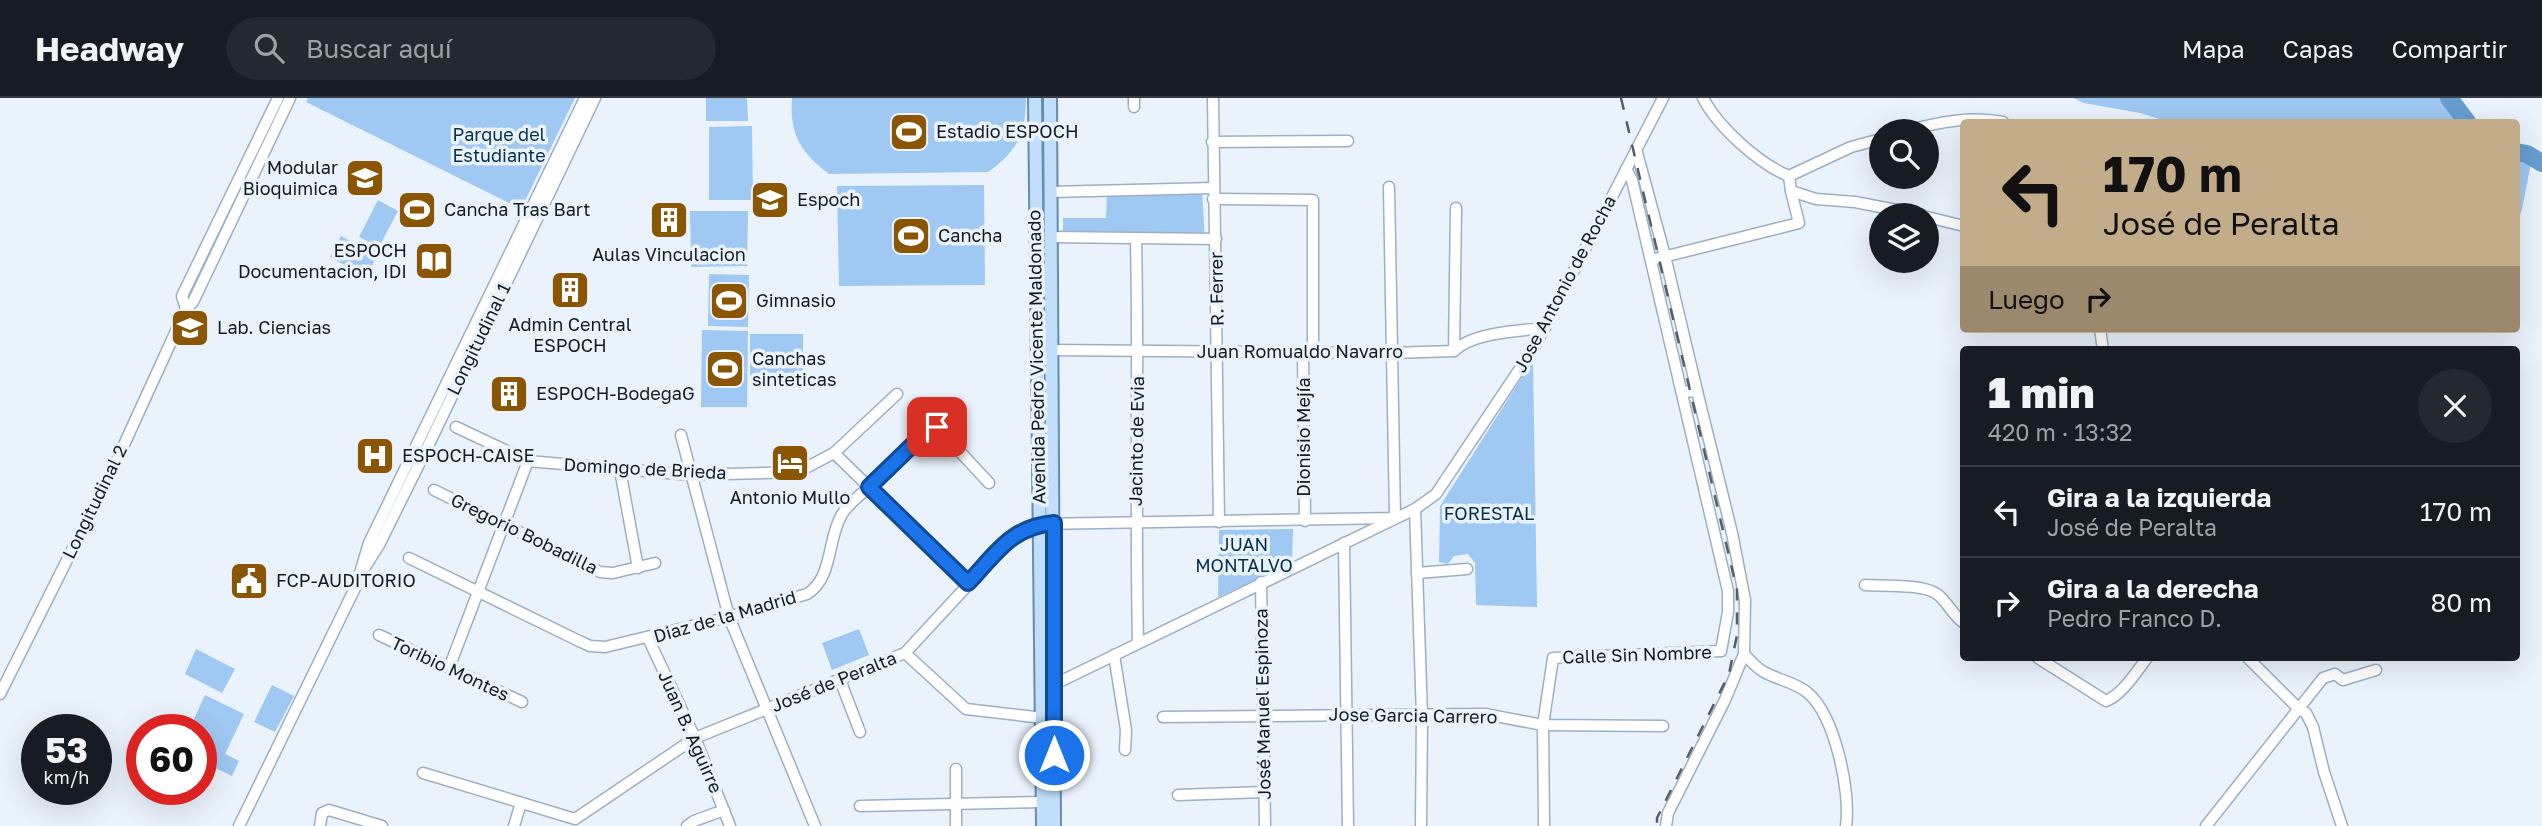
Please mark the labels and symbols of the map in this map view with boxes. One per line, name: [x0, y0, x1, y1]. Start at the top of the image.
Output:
sports icon: Estadio ESPOCH: [888, 111, 930, 153]
place label: Estadio ESPOCH: [936, 120, 1079, 142]
park label: Parque del Estudiante: [452, 123, 546, 166]
place label: Modular Bioquimica: [243, 156, 338, 199]
school or university icon: Modular Bioquimica: [344, 157, 386, 199]
school or university icon: Espoch: [749, 179, 791, 221]
place label: Espoch: [797, 188, 860, 210]
sports icon: Cancha Tras Bart: [396, 189, 438, 231]
street label: Jose Antonio de Rocha: [1508, 191, 1620, 376]
place label: Cancha Tras Bart: [444, 198, 590, 220]
building icon: Aulas Vinculacion: [648, 199, 690, 241]
street label: Avenida Pedro Vicente Maldonado: [1022, 210, 1050, 504]
sports icon: Cancha: [890, 215, 932, 257]
place label: Cancha: [938, 224, 1003, 246]
place label: ESPOCH Documentacion, IDI: [238, 239, 407, 282]
library icon: ESPOCH Documentacion, IDI: [413, 240, 455, 282]
place label: Aulas Vinculacion: [592, 243, 746, 265]
street label: R. Ferrer: [1204, 252, 1228, 326]
building icon: Admin Central ESPOCH: [549, 269, 591, 311]
street label: Longitudinal 1: [441, 279, 515, 398]
sports icon: Gimnasio: [708, 280, 750, 322]
place label: Gimnasio: [756, 289, 836, 311]
school or university icon: Lab. Ciencias: [169, 307, 211, 349]
place label: Admin Central ESPOCH: [509, 313, 632, 356]
place label: Lab. Ciencias: [217, 316, 331, 338]
street label: Juan Romualdo Navarro: [1197, 340, 1403, 362]
place label: Canchas sinteticas: [752, 347, 836, 390]
sports icon: Canchas sinteticas: [704, 348, 746, 390]
building icon: ESPOCH-BodegaG: [488, 373, 530, 415]
street label: Jacinto de Evia: [1124, 376, 1148, 506]
street label: Dionisio Mejía: [1292, 377, 1314, 497]
place label: ESPOCH-BodegaG: [536, 382, 695, 404]
pin: [907, 397, 967, 457]
hospital icon: ESPOCH-CAISE: [354, 435, 396, 477]
street label: Longitudinal 2: [57, 441, 131, 562]
hotel icon: Antonio Mullo: [769, 442, 811, 484]
place label: ESPOCH-CAISE: [402, 444, 534, 466]
street label: Domingo de Brieda: [563, 453, 727, 483]
place label: Antonio Mullo: [730, 486, 850, 508]
street label: Gregorio Bobadilla: [447, 488, 601, 578]
park label: FORESTAL: [1444, 502, 1534, 524]
park label: JUAN MONTALVO: [1195, 533, 1293, 576]
public building icon: FCP-AUDITORIO: [228, 560, 270, 602]
place label: FCP-AUDITORIO: [276, 569, 416, 591]
street label: Diaz de la Madrid: [651, 585, 799, 647]
street label: José Manuel Espinoza: [1249, 608, 1275, 800]
street label: Toribio Montes: [388, 631, 513, 705]
street label: Calle Sin Nombre: [1562, 640, 1712, 668]
street label: José de Peralta: [768, 646, 899, 716]
street label: Juan B. Aguirre: [654, 667, 728, 796]
street label: Jose Garcia Carrero: [1329, 703, 1498, 727]
speed limit sign: 60: [126, 714, 217, 805]
position arrow: [1017, 718, 1091, 792]

